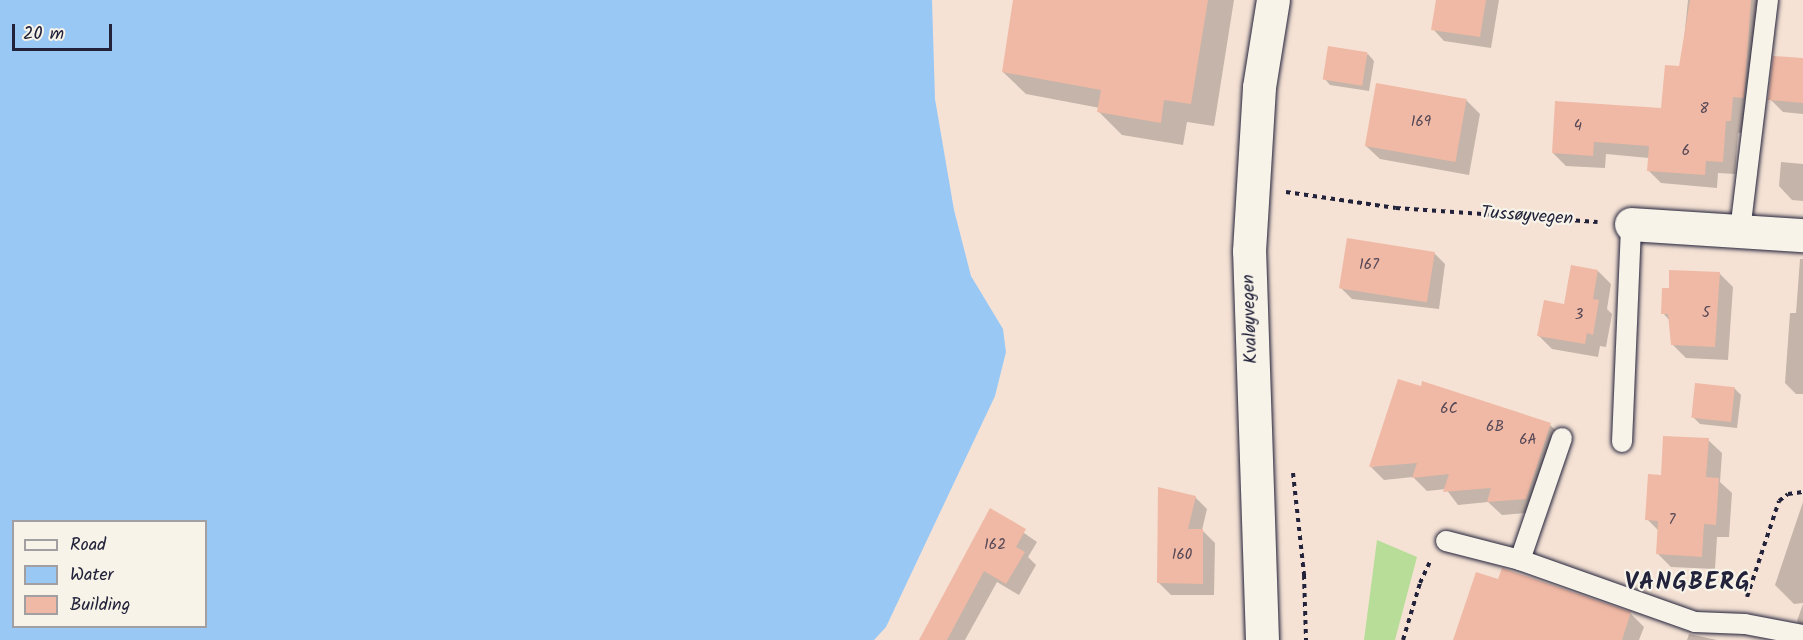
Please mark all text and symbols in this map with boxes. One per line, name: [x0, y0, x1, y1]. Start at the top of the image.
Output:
scale bar: [15, 12, 116, 50]
text: 20 m: [23, 20, 64, 49]
house number: 8: [1699, 101, 1709, 119]
house number: 169: [1411, 114, 1431, 132]
house number: 4: [1574, 118, 1582, 136]
house number: 6: [1682, 143, 1690, 161]
street label: Tussøyvegen: [1480, 203, 1574, 231]
house number: 167: [1359, 257, 1379, 275]
street label: Kvaløyvegen: [1239, 274, 1263, 364]
house number: 5: [1702, 305, 1710, 323]
house number: 3: [1575, 307, 1583, 325]
house number: 6C: [1440, 401, 1458, 419]
house number: 6B: [1486, 419, 1504, 437]
house number: 6A: [1519, 432, 1537, 450]
house number: 7: [1669, 512, 1675, 530]
legend: [12, 520, 207, 628]
text: Road: [70, 531, 106, 560]
house number: 162: [984, 537, 1006, 555]
house number: 160: [1172, 547, 1192, 565]
text: Water: [70, 561, 114, 590]
district label: VANGBERG: [1625, 569, 1751, 597]
text: Building: [70, 591, 130, 620]

